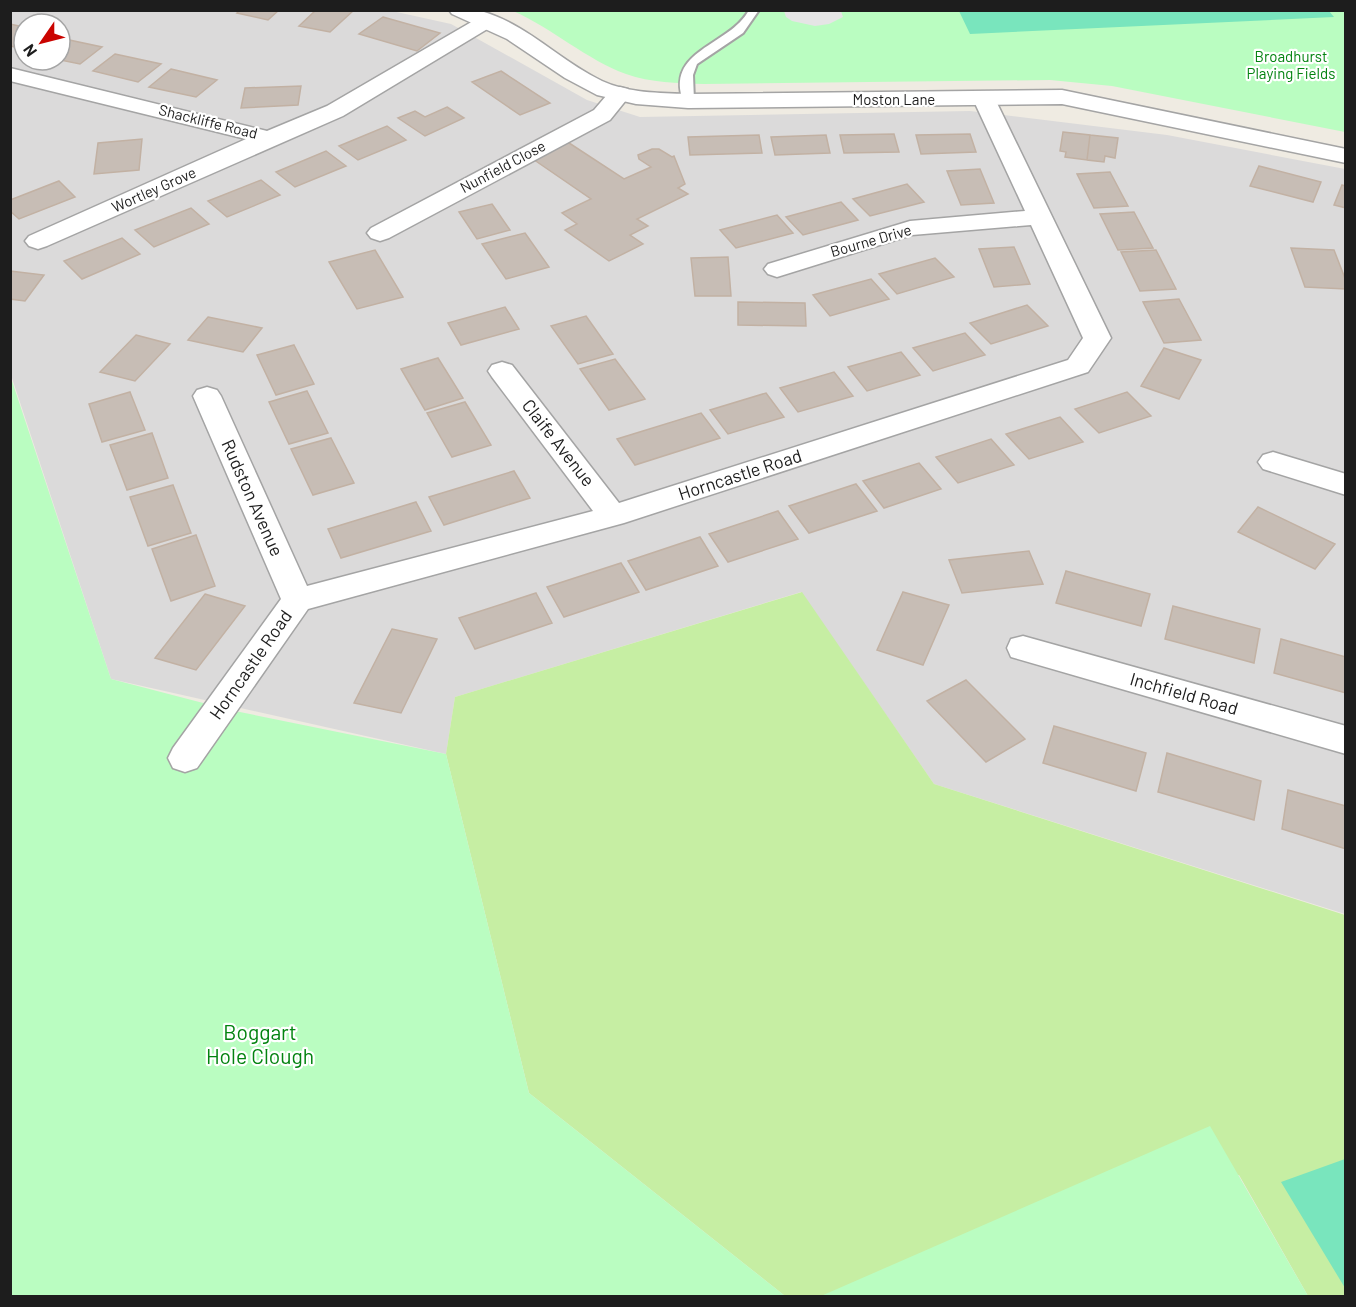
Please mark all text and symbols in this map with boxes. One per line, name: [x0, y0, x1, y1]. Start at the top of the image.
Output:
north arrow: [12, 12, 72, 72]
text: N: [18, 41, 40, 61]
park label: Broadhurst Playing Fields: [1247, 47, 1335, 82]
street label: Moston Lane: [853, 90, 935, 108]
street label: Shackliffe Road: [157, 100, 260, 142]
street label: Nunfield Close: [457, 136, 548, 196]
street label: Wortley Grove: [109, 163, 198, 216]
street label: Bourne Drive: [828, 220, 913, 260]
street label: Claife Avenue: [518, 394, 600, 490]
street label: Rudston Avenue: [217, 436, 289, 559]
street label: Horncastle Road: [675, 444, 804, 504]
street label: Horncastle Road: [204, 605, 296, 723]
street label: Inchfield Road: [1128, 667, 1241, 719]
park label: Boggart Hole Clough: [206, 1019, 314, 1068]

